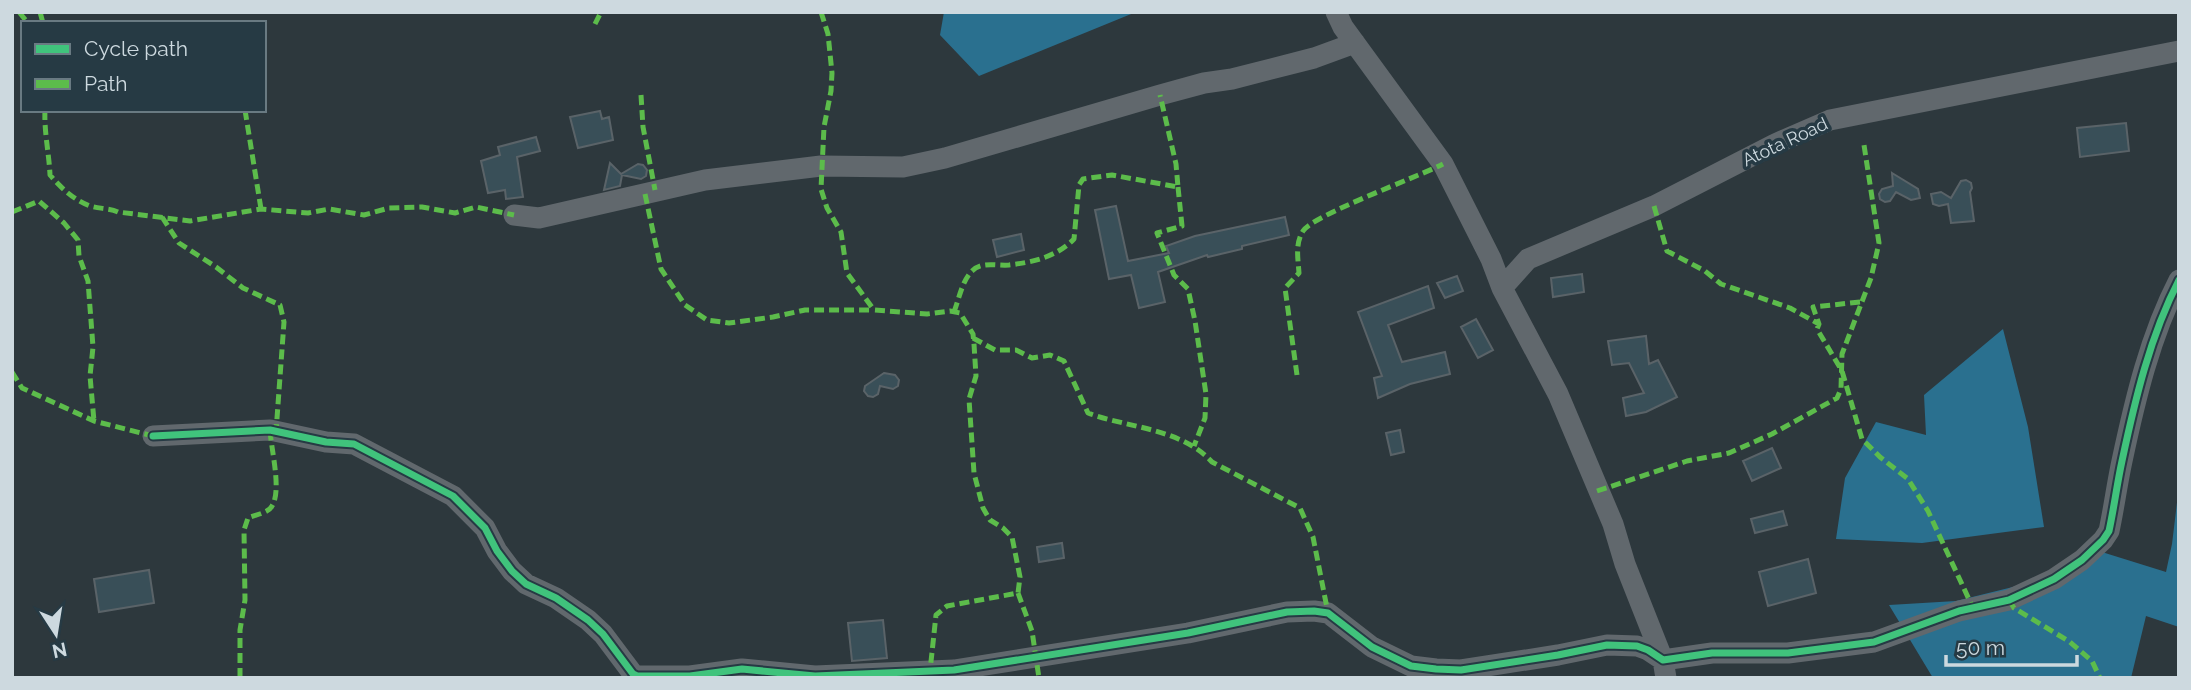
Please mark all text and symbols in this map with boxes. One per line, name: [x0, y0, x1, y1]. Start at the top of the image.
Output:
legend: [21, 21, 266, 112]
text: Cycle path: [84, 36, 188, 61]
text: Path: [84, 71, 128, 96]
street label: Atota Road: [1739, 113, 1831, 170]
north arrow: [21, 599, 91, 669]
scale bar: [1946, 624, 2077, 668]
text: 50 m: [1956, 635, 2005, 660]
text: N: [50, 638, 69, 663]

